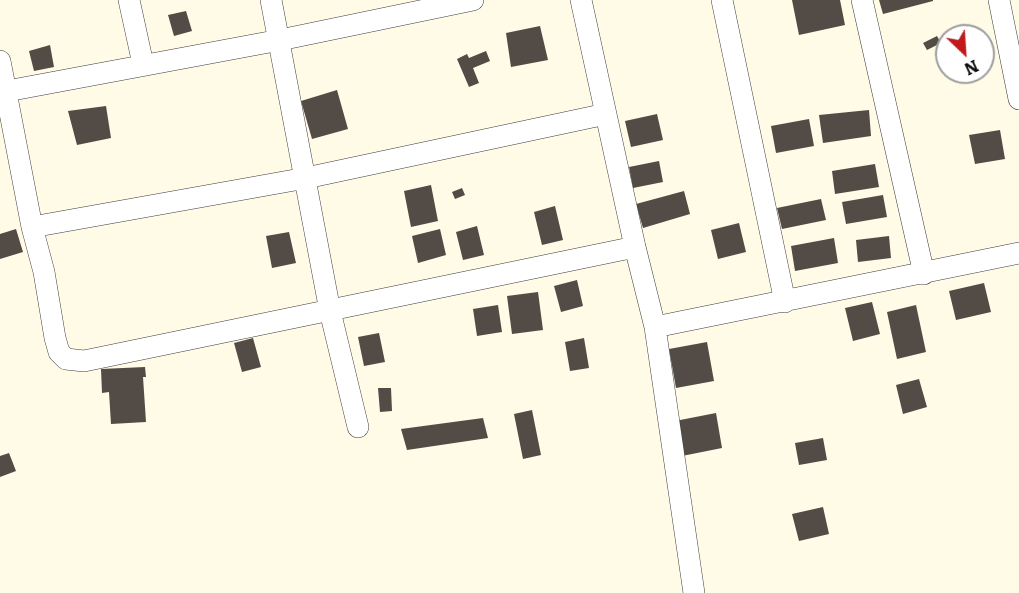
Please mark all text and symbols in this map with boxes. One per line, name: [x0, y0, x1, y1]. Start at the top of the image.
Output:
north arrow: [935, 24, 995, 84]
text: N: [961, 55, 983, 82]

